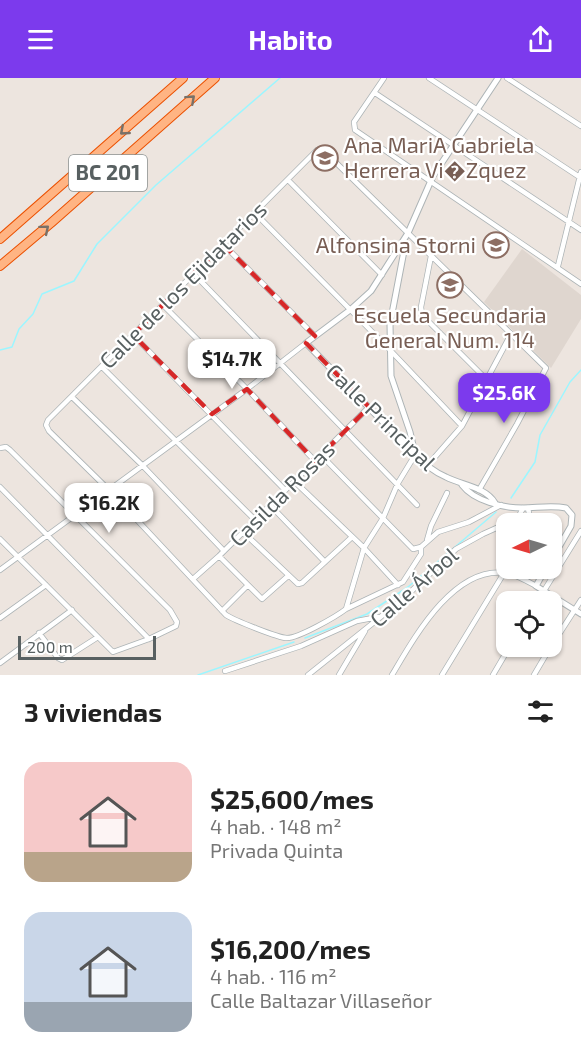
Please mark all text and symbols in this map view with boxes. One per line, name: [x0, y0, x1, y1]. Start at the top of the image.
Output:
icon: menu: [24, 23, 57, 56]
text: Habito: [248, 23, 333, 55]
icon: share: [524, 23, 557, 56]
one-way arrow: [184, 95, 195, 106]
one-way arrow: [119, 123, 130, 134]
place label: Ana MariA Gabriela Herrera Vi�Zquez: [344, 131, 534, 182]
school or university icon: Ana MariA Gabriela Herrera Vi�Zquez: [310, 143, 340, 173]
road number: BC 201: [69, 155, 147, 191]
street label: Calle de los Ejidatarios: [93, 195, 272, 374]
one-way arrow: [38, 225, 49, 236]
school or university icon: Alfonsina Storni: [481, 230, 511, 260]
place label: Alfonsina Storni: [316, 231, 476, 257]
school or university icon: Escuela Secundaria General Num. 114: [435, 270, 465, 300]
place label: Escuela Secundaria General Num. 114: [353, 301, 547, 352]
pin: $14.7K: [183, 339, 281, 390]
text: $14.7K: [202, 346, 262, 370]
street label: Calle Principal: [322, 358, 442, 475]
pin: $25.6K: [455, 373, 553, 424]
text: $25.6K: [472, 380, 536, 404]
street label: Casilda Rosas: [223, 435, 339, 551]
pin: $16.2K: [60, 483, 158, 534]
text: $16.2K: [78, 490, 140, 514]
north arrow: [496, 513, 562, 579]
map controls: [496, 513, 562, 657]
street label: Calle Árbol: [364, 541, 463, 631]
button: locate: [496, 591, 562, 657]
scale bar: [18, 633, 156, 660]
text: 200 m: [27, 637, 73, 656]
icon: filters: [524, 695, 557, 728]
text: 3 viviendas: [24, 696, 162, 727]
text: $25,600/mes: [210, 783, 374, 814]
icon: home: [72, 786, 144, 858]
text: 4 hab. · 148 m²: [210, 814, 342, 838]
text: Privada Quinta: [210, 838, 343, 862]
text: $16,200/mes: [210, 933, 371, 964]
icon: home: [72, 936, 144, 1008]
text: 4 hab. · 116 m²: [210, 964, 337, 988]
text: Calle Baltazar Villaseñor: [210, 988, 432, 1012]

